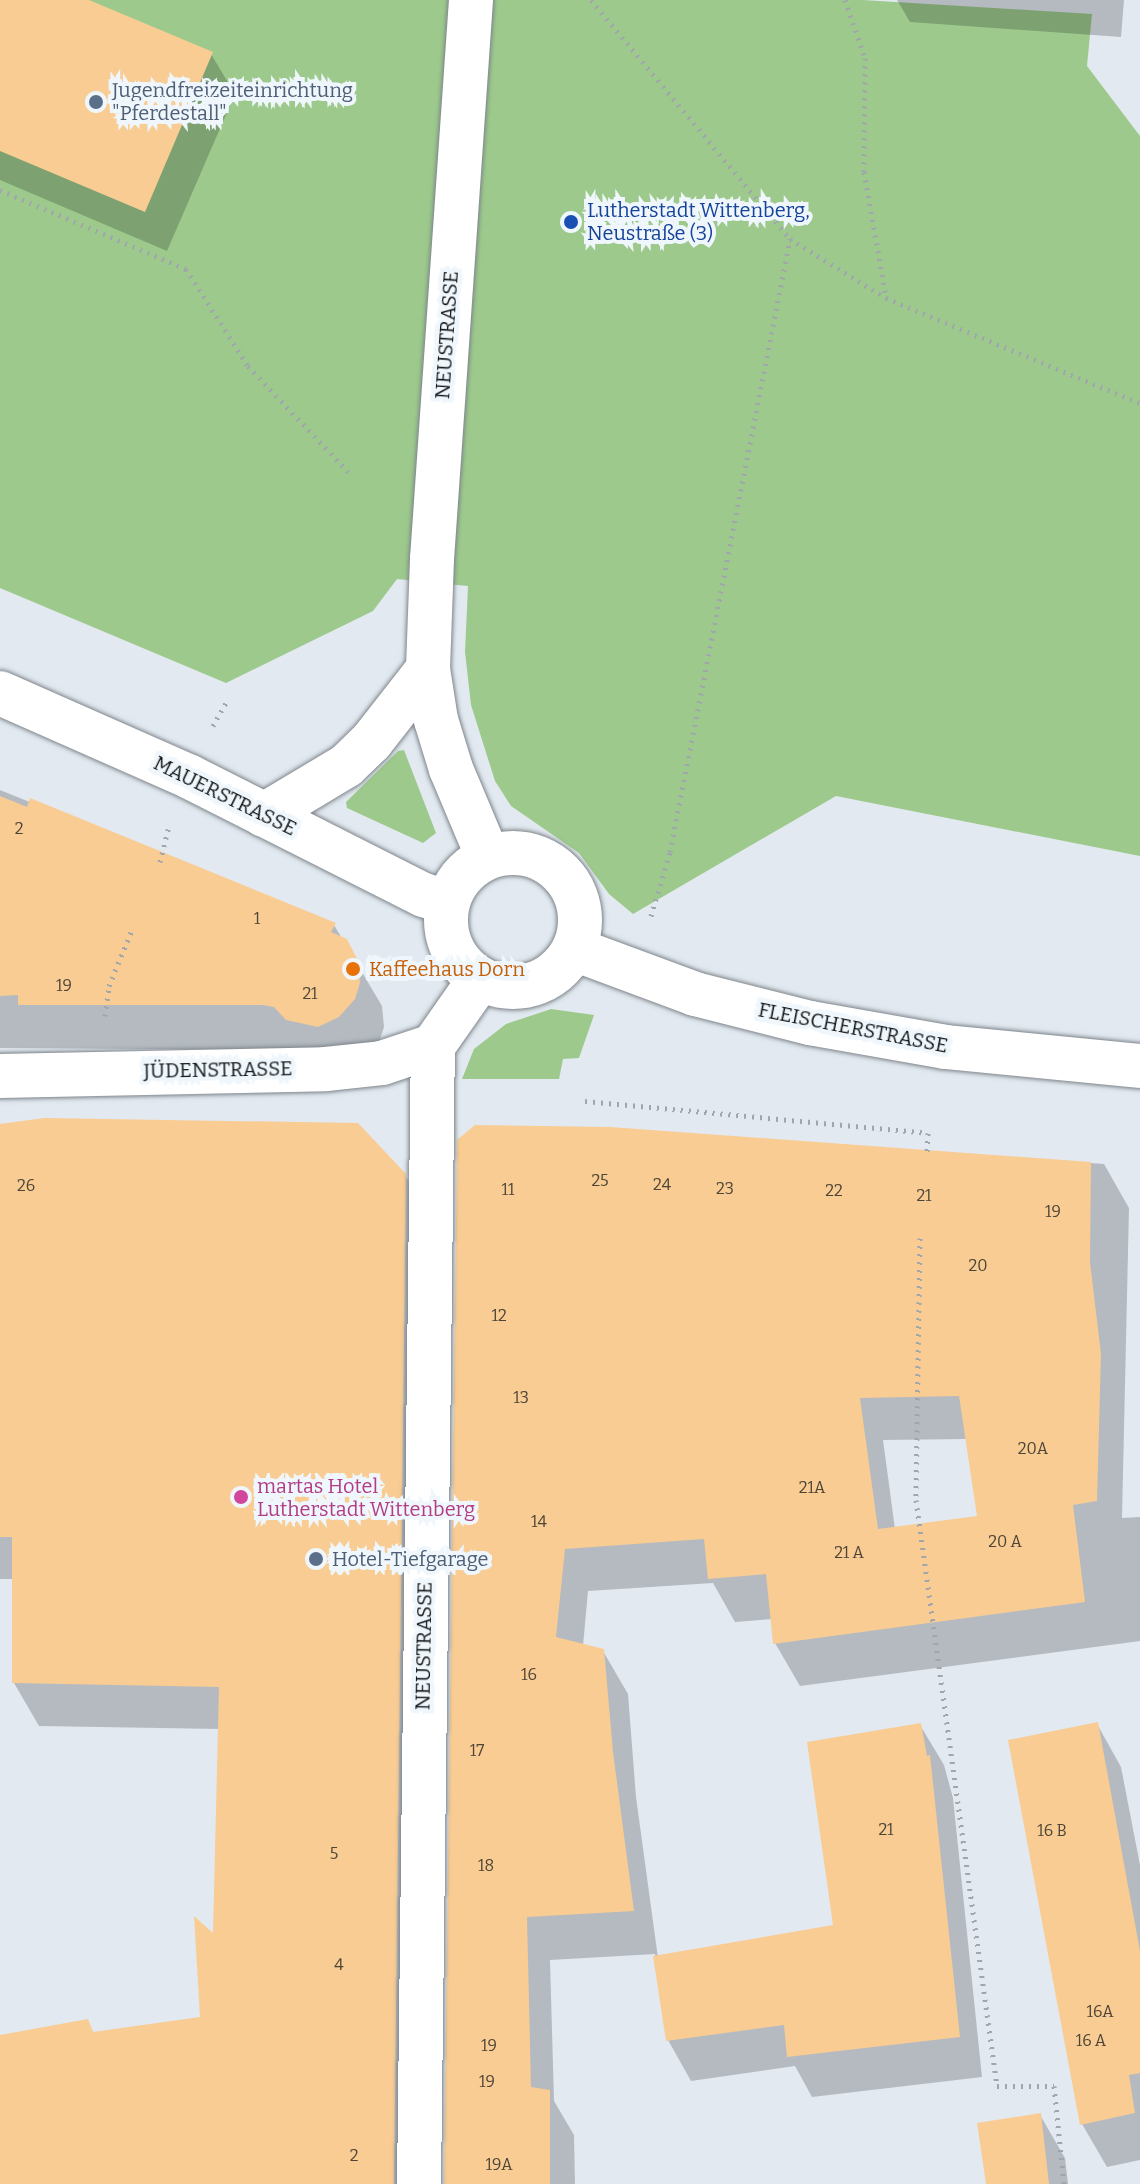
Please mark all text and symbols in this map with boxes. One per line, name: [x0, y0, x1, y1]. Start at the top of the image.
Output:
place label: Jugendfreizeiteinrichtung "Pferdestall": [112, 78, 353, 125]
marker: Jugendfreizeiteinrichtung "Pferdestall": [87, 93, 105, 111]
place label: Lutherstadt Wittenberg, Neustraße (3): [587, 198, 810, 245]
marker: Lutherstadt Wittenberg, Neustraße (3): [562, 213, 580, 231]
street label: NEUSTRASSE: [431, 270, 463, 400]
street label: MAUERSTRASSE: [150, 751, 300, 841]
house number: 2: [15, 819, 23, 839]
house number: 1: [254, 909, 260, 929]
place label: Kaffeehaus Dorn: [369, 957, 525, 981]
marker: Kaffeehaus Dorn: [344, 960, 362, 978]
house number: 19: [56, 976, 72, 996]
house number: 21: [302, 984, 318, 1004]
street label: FLEISCHERSTRASSE: [756, 998, 950, 1058]
street label: JÜDENSTRASSE: [143, 1057, 293, 1083]
house number: 25: [591, 1171, 609, 1191]
house number: 24: [653, 1175, 671, 1195]
house number: 26: [17, 1176, 35, 1196]
house number: 23: [716, 1179, 734, 1199]
house number: 11: [502, 1180, 514, 1200]
house number: 22: [825, 1181, 843, 1201]
house number: 21: [916, 1186, 932, 1206]
house number: 19: [1045, 1202, 1061, 1222]
house number: 20: [969, 1256, 987, 1276]
house number: 12: [491, 1306, 507, 1326]
house number: 13: [513, 1388, 529, 1408]
house number: 20A: [1018, 1439, 1048, 1459]
place label: martas Hotel Lutherstadt Wittenberg: [257, 1474, 475, 1521]
house number: 21A: [799, 1478, 825, 1498]
marker: martas Hotel Lutherstadt Wittenberg: [232, 1488, 250, 1506]
house number: 14: [531, 1512, 547, 1532]
house number: 20 A: [988, 1532, 1022, 1552]
house number: 21 A: [834, 1543, 864, 1563]
place label: Hotel-Tiefgarage: [332, 1547, 489, 1571]
marker: Hotel-Tiefgarage: [307, 1550, 325, 1568]
street label: NEUSTRASSE: [411, 1582, 437, 1710]
house number: 16: [521, 1665, 537, 1685]
house number: 17: [470, 1741, 484, 1761]
house number: 21: [878, 1820, 894, 1840]
house number: 16 B: [1037, 1821, 1067, 1841]
house number: 5: [330, 1844, 338, 1864]
house number: 18: [478, 1856, 494, 1876]
house number: 4: [334, 1955, 344, 1975]
house number: 16A: [1086, 2002, 1114, 2022]
house number: 16 A: [1076, 2031, 1106, 2051]
house number: 19: [481, 2036, 497, 2056]
house number: 19: [479, 2072, 495, 2092]
house number: 2: [350, 2146, 358, 2166]
house number: 19A: [485, 2155, 513, 2175]

